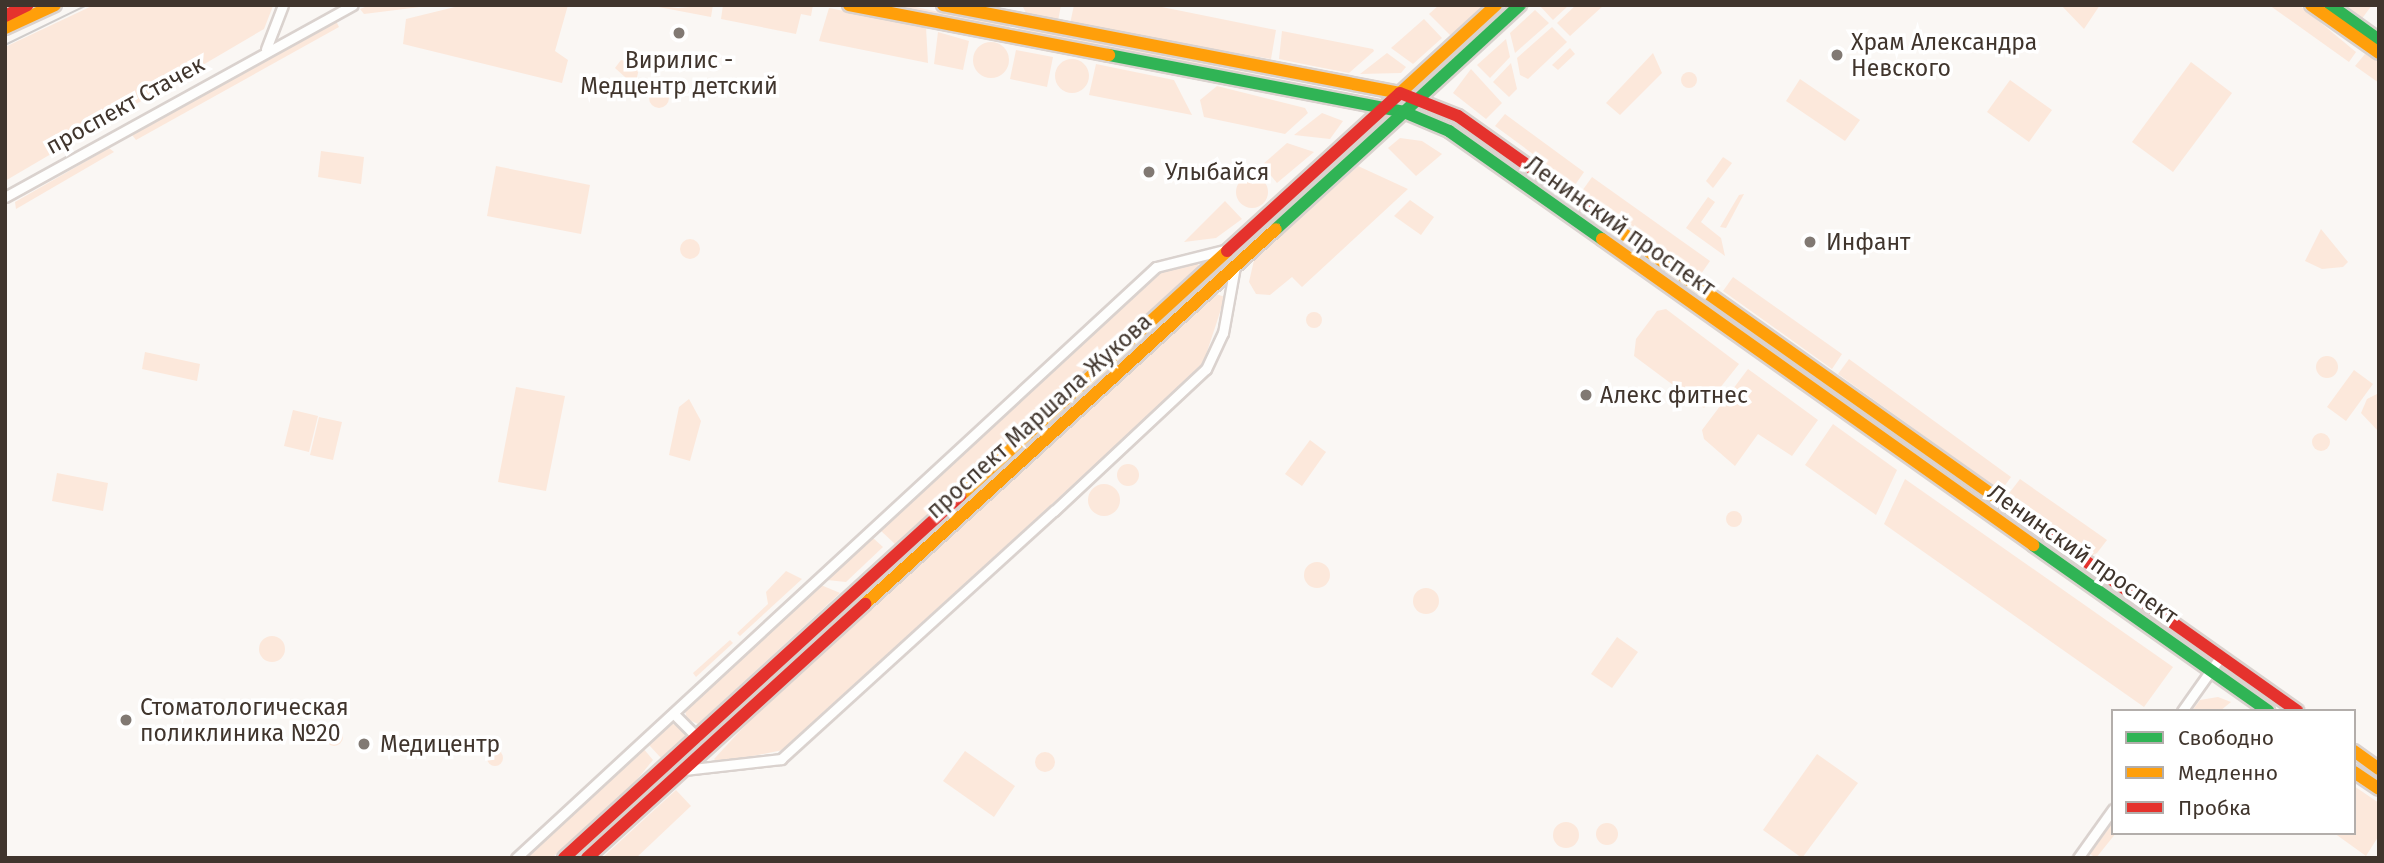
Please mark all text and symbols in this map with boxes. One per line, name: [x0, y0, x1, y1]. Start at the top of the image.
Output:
marker: Вирилис - Медцентр детский: [669, 23, 689, 43]
place label: Храм Александра Невского: [1851, 28, 2037, 82]
place label: Вирилис - Медцентр детский: [580, 46, 778, 100]
marker: Храм Александра Невского: [1829, 47, 1845, 63]
street label: проспект Стачек: [41, 50, 209, 160]
street label: Ленинский проспект: [1520, 150, 1720, 302]
place label: Улыбайся: [1165, 158, 1269, 186]
marker: Улыбайся: [1139, 162, 1159, 182]
place label: Инфант: [1826, 228, 1910, 256]
marker: Инфант: [1800, 232, 1820, 252]
street label: проспект Маршала Жукова: [921, 308, 1157, 524]
place label: Алекс фитнес: [1600, 381, 1748, 409]
marker: Алекс фитнес: [1578, 387, 1594, 403]
street label: Ленинский проспект: [1983, 478, 2183, 630]
place label: Стоматологическая поликлиника №20: [140, 693, 349, 747]
legend: [2111, 709, 2356, 835]
marker: Стоматологическая поликлиника №20: [118, 712, 134, 728]
text: Свободно: [2178, 725, 2274, 751]
place label: Медицентр: [380, 730, 500, 758]
marker: Медицентр: [354, 734, 374, 754]
text: Медленно: [2178, 760, 2278, 786]
text: Пробка: [2178, 795, 2251, 821]

